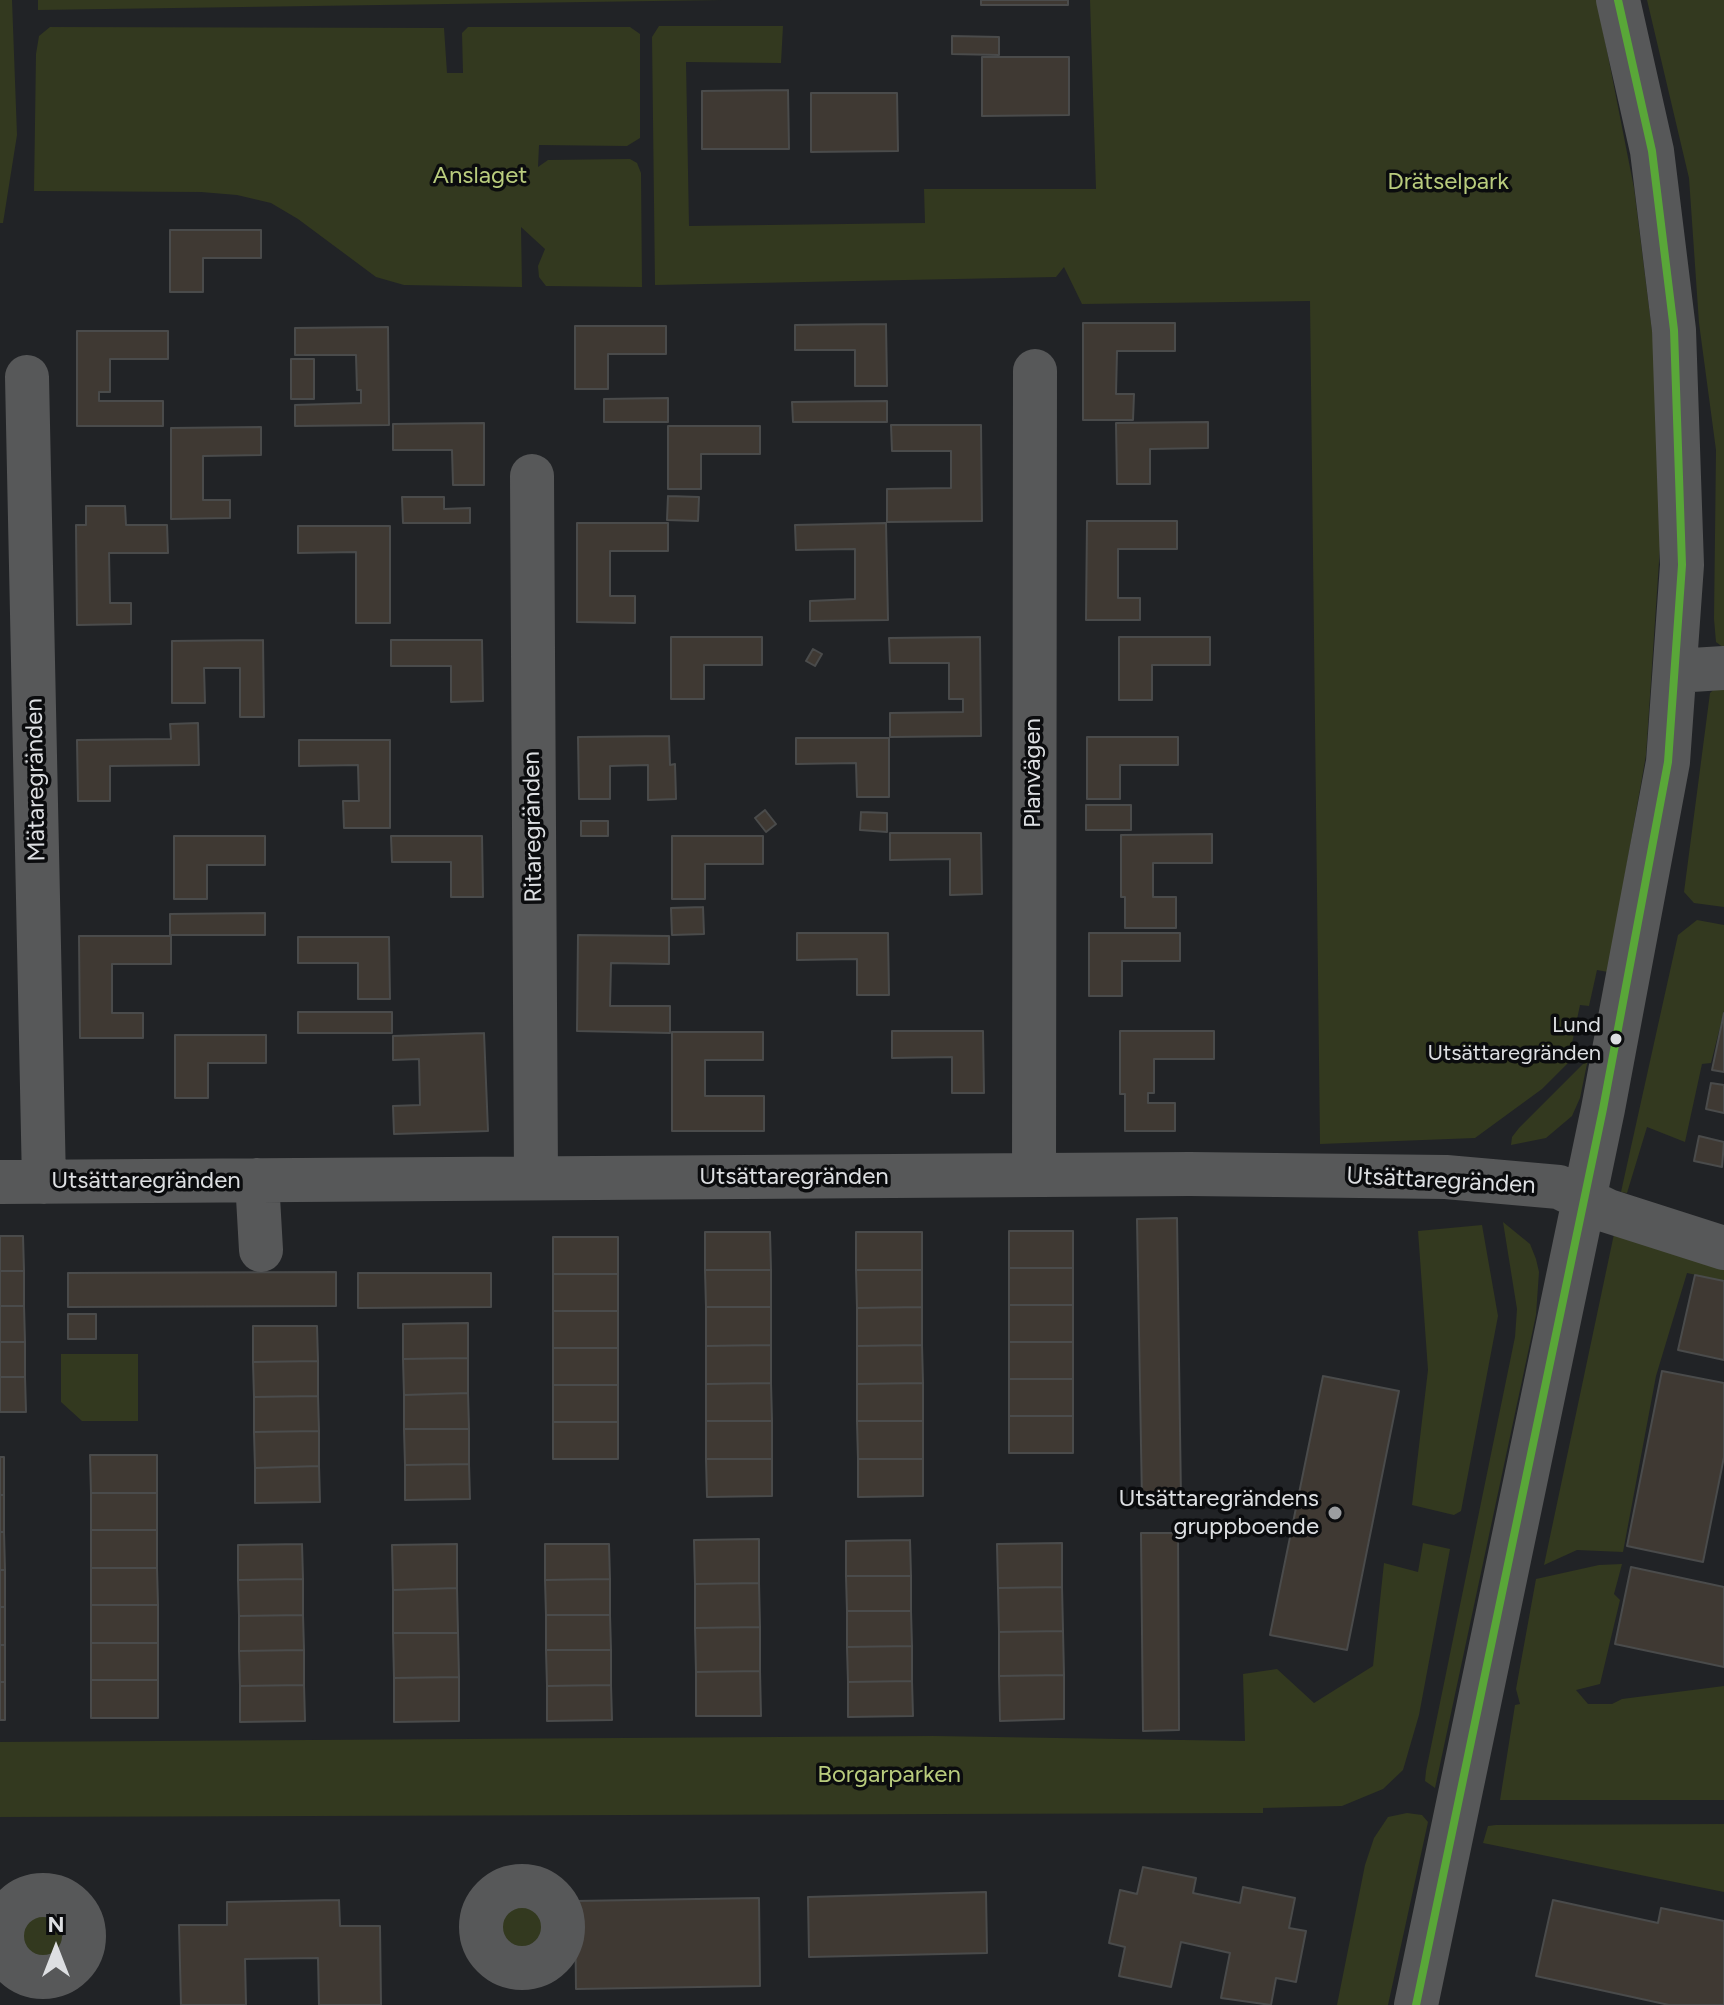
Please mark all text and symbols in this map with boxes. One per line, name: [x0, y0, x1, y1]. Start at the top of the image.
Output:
park label: Anslaget: [433, 162, 527, 190]
park label: Drätselpark: [1387, 168, 1509, 196]
street label: Mätaregränden: [20, 698, 52, 862]
street label: Planvägen: [1019, 718, 1047, 828]
street label: Ritaregränden: [517, 751, 549, 903]
place label: Lund Utsättaregränden: [1427, 1013, 1601, 1064]
marker: Lund Utsättaregränden: [1608, 1031, 1624, 1047]
street label: Utsättaregränden: [1346, 1162, 1536, 1200]
street label: Utsättaregränden: [699, 1163, 889, 1191]
street label: Utsättaregränden: [51, 1167, 241, 1195]
place label: Utsättaregrändens gruppboende: [1118, 1485, 1319, 1541]
marker: Utsättaregrändens gruppboende: [1326, 1504, 1344, 1522]
park label: Borgarparken: [817, 1761, 961, 1789]
north arrow: [16, 1909, 96, 1989]
text: N: [47, 1911, 65, 1938]

